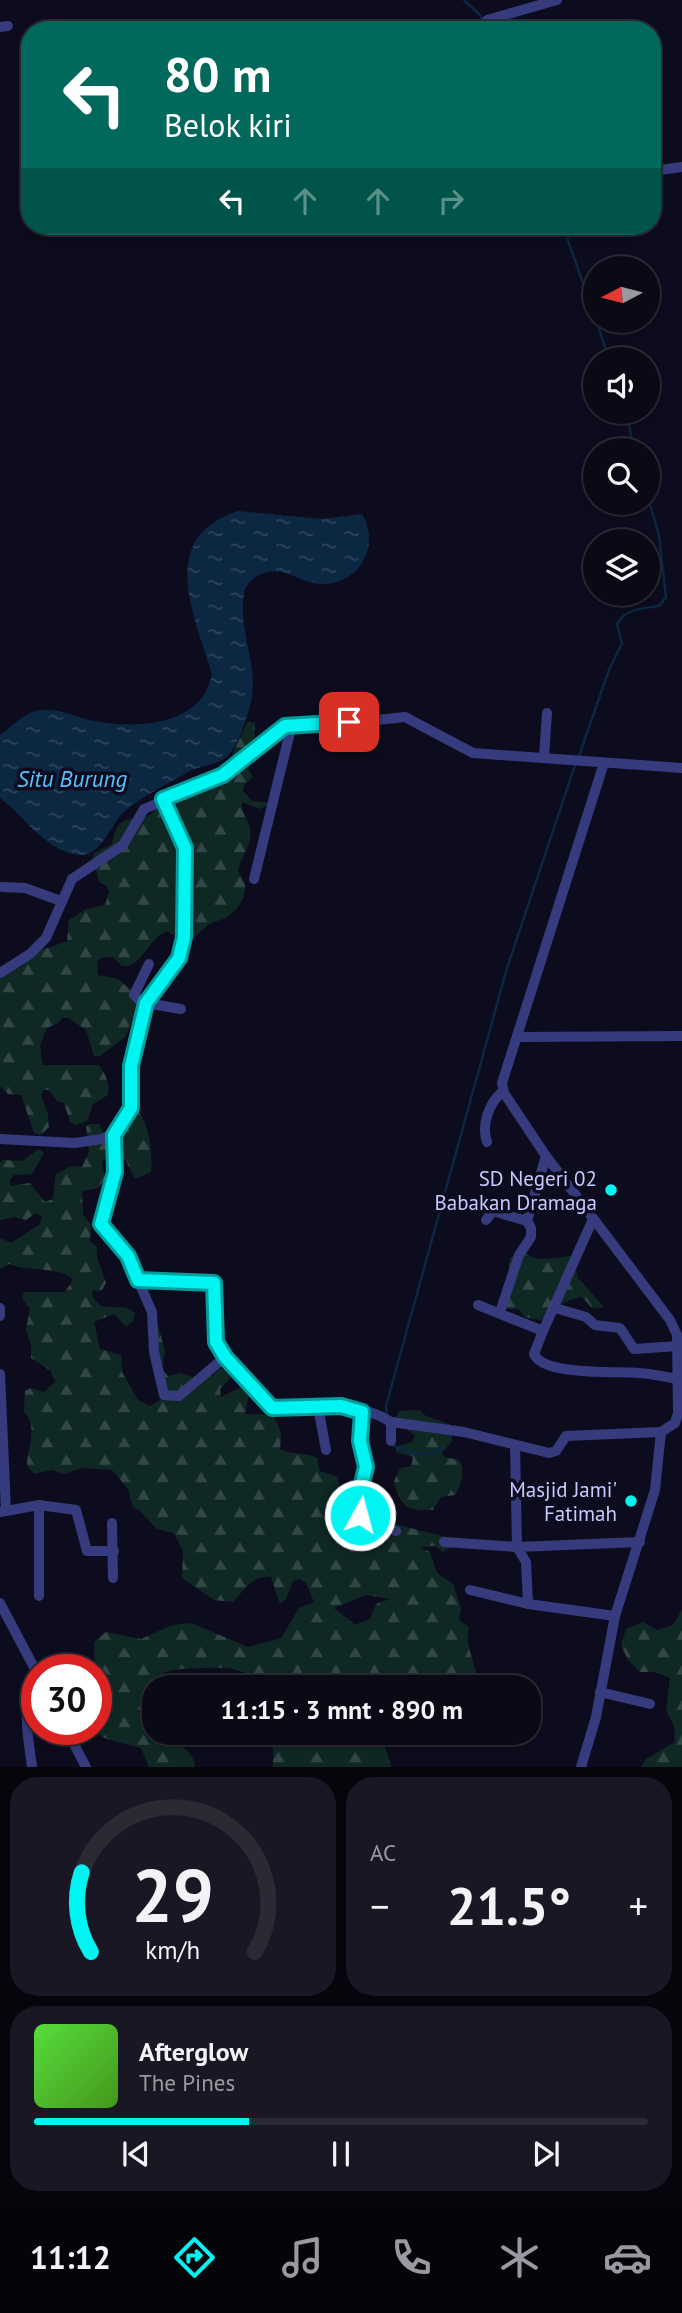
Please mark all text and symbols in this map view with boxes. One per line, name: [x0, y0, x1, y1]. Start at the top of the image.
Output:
text: 80 m: [164, 42, 271, 106]
icon: left: [49, 49, 140, 140]
text: Belok kiri: [164, 104, 292, 146]
icon: left: [213, 182, 251, 220]
icon: ahead: [286, 182, 324, 220]
icon: ahead: [359, 182, 397, 220]
icon: right: [432, 182, 470, 220]
north arrow: [583, 256, 660, 332]
map controls: [583, 256, 660, 606]
button: sound: [583, 347, 660, 424]
button: search: [583, 438, 660, 515]
button: layers: [583, 529, 660, 606]
pin: [319, 692, 379, 752]
icon: arrive: [330, 703, 368, 741]
water label: Situ Burung: [17, 764, 127, 793]
place label: SD Negeri 02 Babakan Dramaga: [435, 1165, 597, 1216]
marker: SD Negeri 02 Babakan Dramaga: [603, 1182, 619, 1198]
place label: Masjid Jami' Fatimah: [509, 1476, 617, 1527]
position arrow: [323, 1478, 397, 1552]
marker: Masjid Jami' Fatimah: [623, 1493, 639, 1509]
speed limit sign: 30: [21, 1654, 112, 1745]
text: 11:15 · 3 mnt · 890 m: [220, 1693, 463, 1726]
text: AC: [370, 1838, 396, 1867]
text: 29: [132, 1849, 214, 1943]
text: 21.5°: [447, 1872, 571, 1939]
text: −: [370, 1881, 389, 1930]
text: +: [629, 1881, 648, 1930]
text: km/h: [146, 1934, 200, 1966]
text: Afterglow: [139, 2035, 248, 2068]
text: The Pines: [139, 2068, 235, 2097]
icon: previous: [117, 2135, 155, 2173]
icon: pause: [322, 2135, 360, 2173]
icon: next: [527, 2135, 565, 2173]
icon: directions: [170, 2233, 219, 2282]
icon: music: [278, 2233, 327, 2282]
icon: phone: [387, 2233, 436, 2282]
icon: climate: [495, 2233, 544, 2282]
icon: car: [603, 2233, 652, 2282]
text: 11:12: [30, 2236, 111, 2278]

